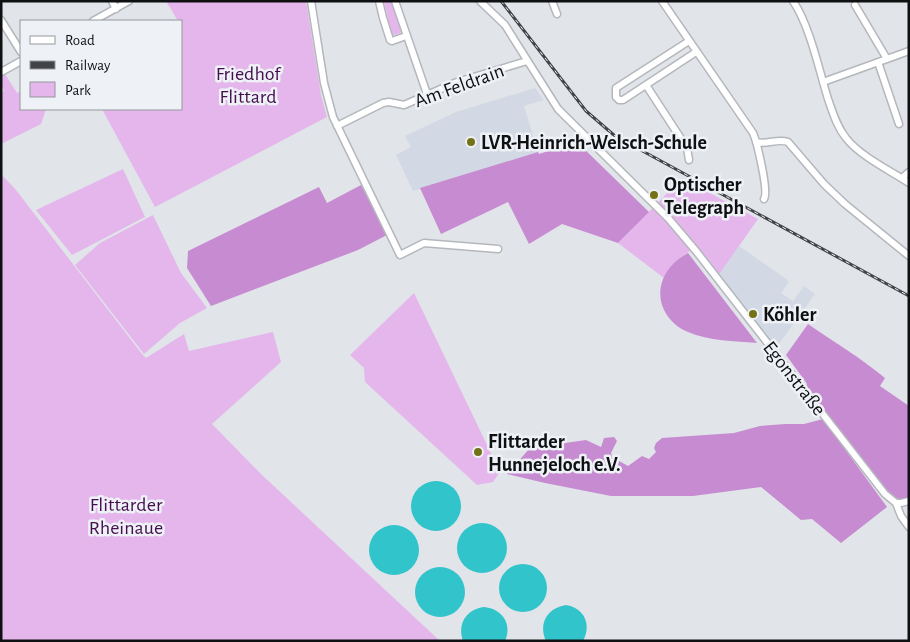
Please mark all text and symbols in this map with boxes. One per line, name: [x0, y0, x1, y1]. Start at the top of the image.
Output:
legend: [20, 20, 182, 110]
text: Road: [65, 33, 95, 48]
text: Railway: [65, 58, 111, 73]
street label: Am Feldrain: [412, 60, 507, 111]
park label: Friedhof Flittard: [216, 64, 281, 107]
text: Park: [65, 83, 91, 98]
place label: LVR-Heinrich-Welsch-Schule: [481, 133, 707, 153]
marker: LVR-Heinrich-Welsch-Schule: [465, 136, 477, 148]
place label: Optischer Telegraph: [664, 175, 744, 218]
marker: Optischer Telegraph: [648, 189, 660, 201]
place label: Köhler: [763, 305, 816, 325]
marker: Köhler: [747, 308, 759, 320]
street label: Egonstraße: [759, 338, 829, 419]
place label: Flittarder Hunnejeloch e.V.: [488, 432, 621, 475]
marker: Flittarder Hunnejeloch e.V.: [472, 446, 484, 458]
park label: Flittarder Rheinaue: [89, 495, 163, 538]

